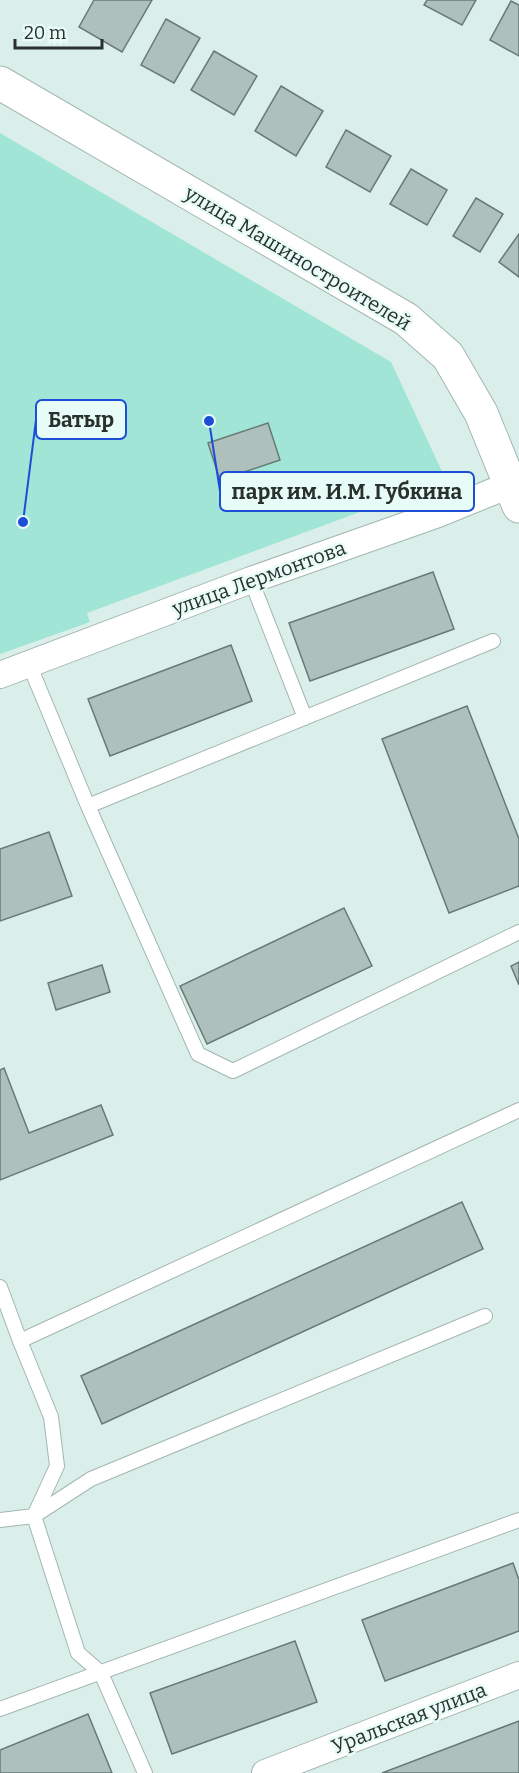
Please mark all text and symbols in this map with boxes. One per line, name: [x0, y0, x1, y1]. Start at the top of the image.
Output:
scale bar: [15, 12, 102, 50]
text: 20 m: [24, 22, 66, 44]
street label: улица Машиностроителей: [180, 180, 416, 335]
callout: Батыр: [36, 400, 126, 439]
text: Батыр: [48, 407, 114, 433]
callout: парк им. И.М. Губкина: [220, 472, 474, 511]
text: парк им. И.М. Губкина: [232, 479, 463, 505]
street label: улица Лермонтова: [168, 535, 349, 621]
street label: Уральская улица: [328, 1677, 490, 1759]

